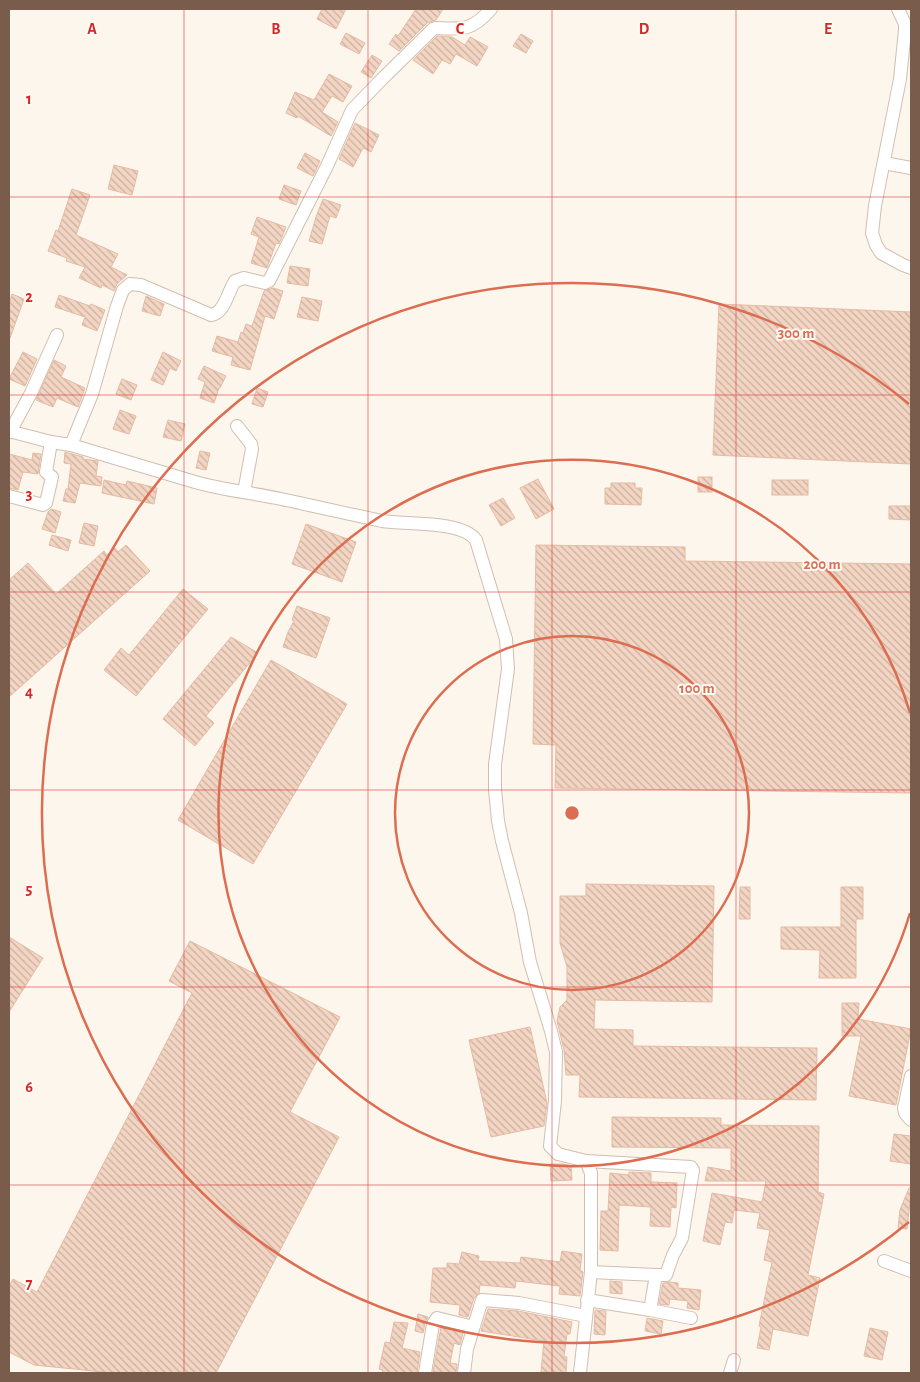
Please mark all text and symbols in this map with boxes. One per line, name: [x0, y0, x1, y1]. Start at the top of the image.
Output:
text: A: [87, 21, 97, 37]
text: B: [271, 21, 281, 37]
text: C: [456, 21, 465, 37]
text: D: [639, 21, 650, 37]
text: E: [824, 21, 832, 37]
text: 1: [26, 91, 32, 107]
text: 2: [25, 289, 33, 305]
text: 300 m: [778, 326, 814, 341]
text: 3: [26, 486, 33, 502]
text: 200 m: [803, 557, 841, 572]
text: 100 m: [679, 681, 715, 696]
text: 4: [25, 684, 33, 700]
centre of rings: [563, 804, 581, 822]
text: 5: [26, 881, 33, 897]
text: 6: [25, 1079, 33, 1095]
text: 7: [26, 1276, 33, 1292]

